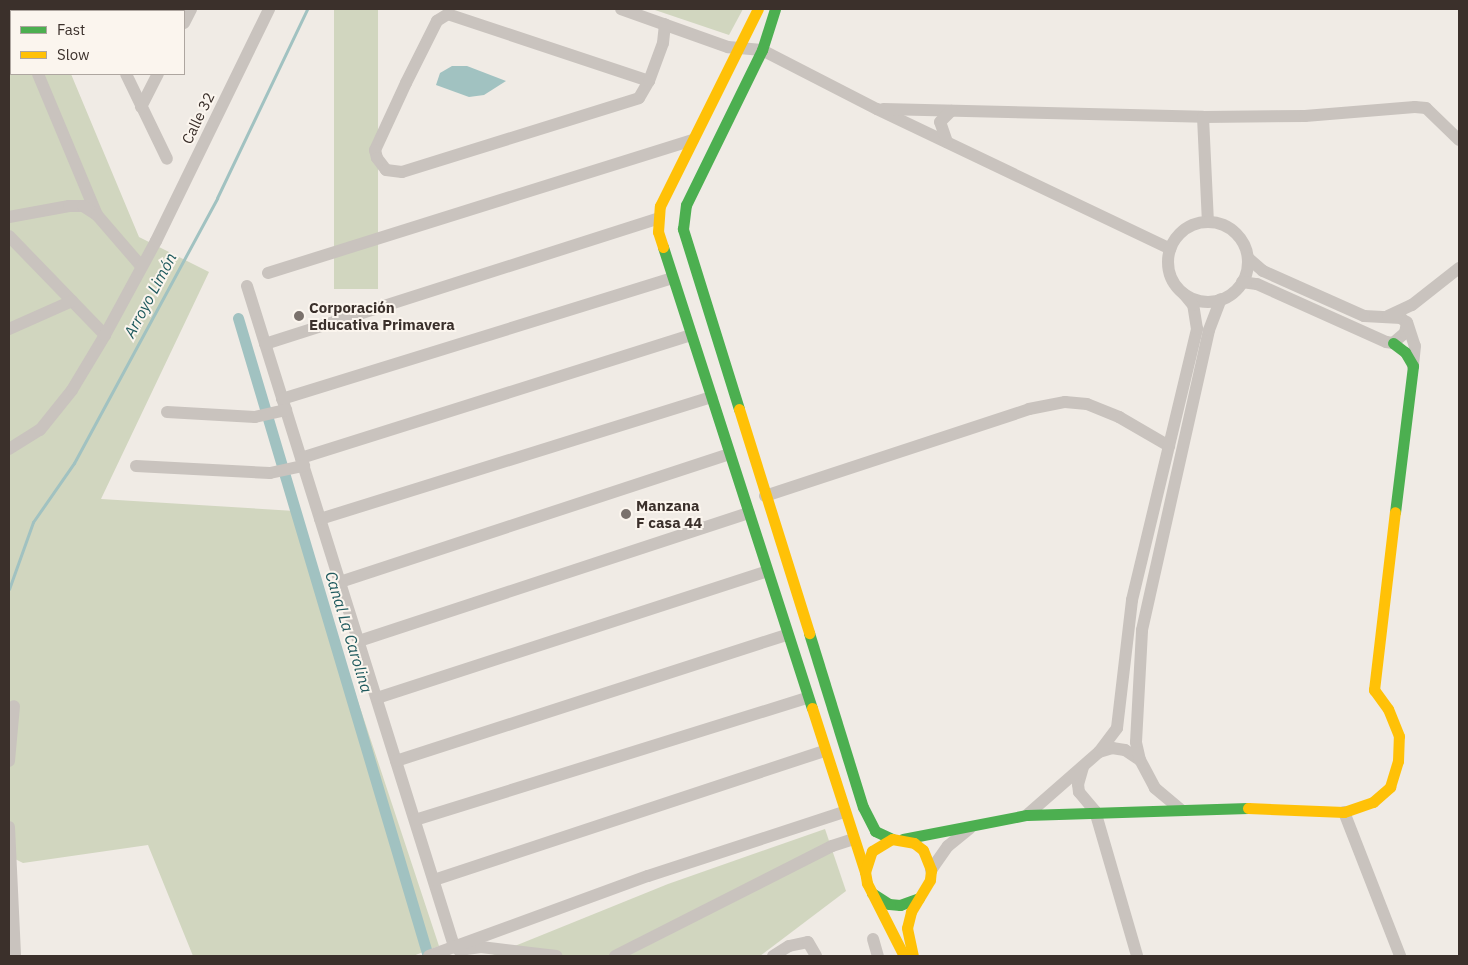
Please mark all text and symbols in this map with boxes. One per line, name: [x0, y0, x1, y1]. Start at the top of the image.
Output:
legend: [10, 10, 185, 75]
text: Fast: [57, 20, 85, 39]
text: Slow: [57, 45, 90, 64]
street label: Calle 32: [178, 89, 218, 147]
water label: Arroyo Limón: [120, 249, 180, 341]
place label: Corporación Educativa Primavera: [309, 298, 455, 333]
marker: Corporación Educativa Primavera: [293, 310, 305, 322]
place label: Manzana F casa 44: [636, 496, 702, 531]
marker: Manzana F casa 44: [620, 508, 632, 520]
water label: Canal La Carolina: [321, 569, 377, 695]

